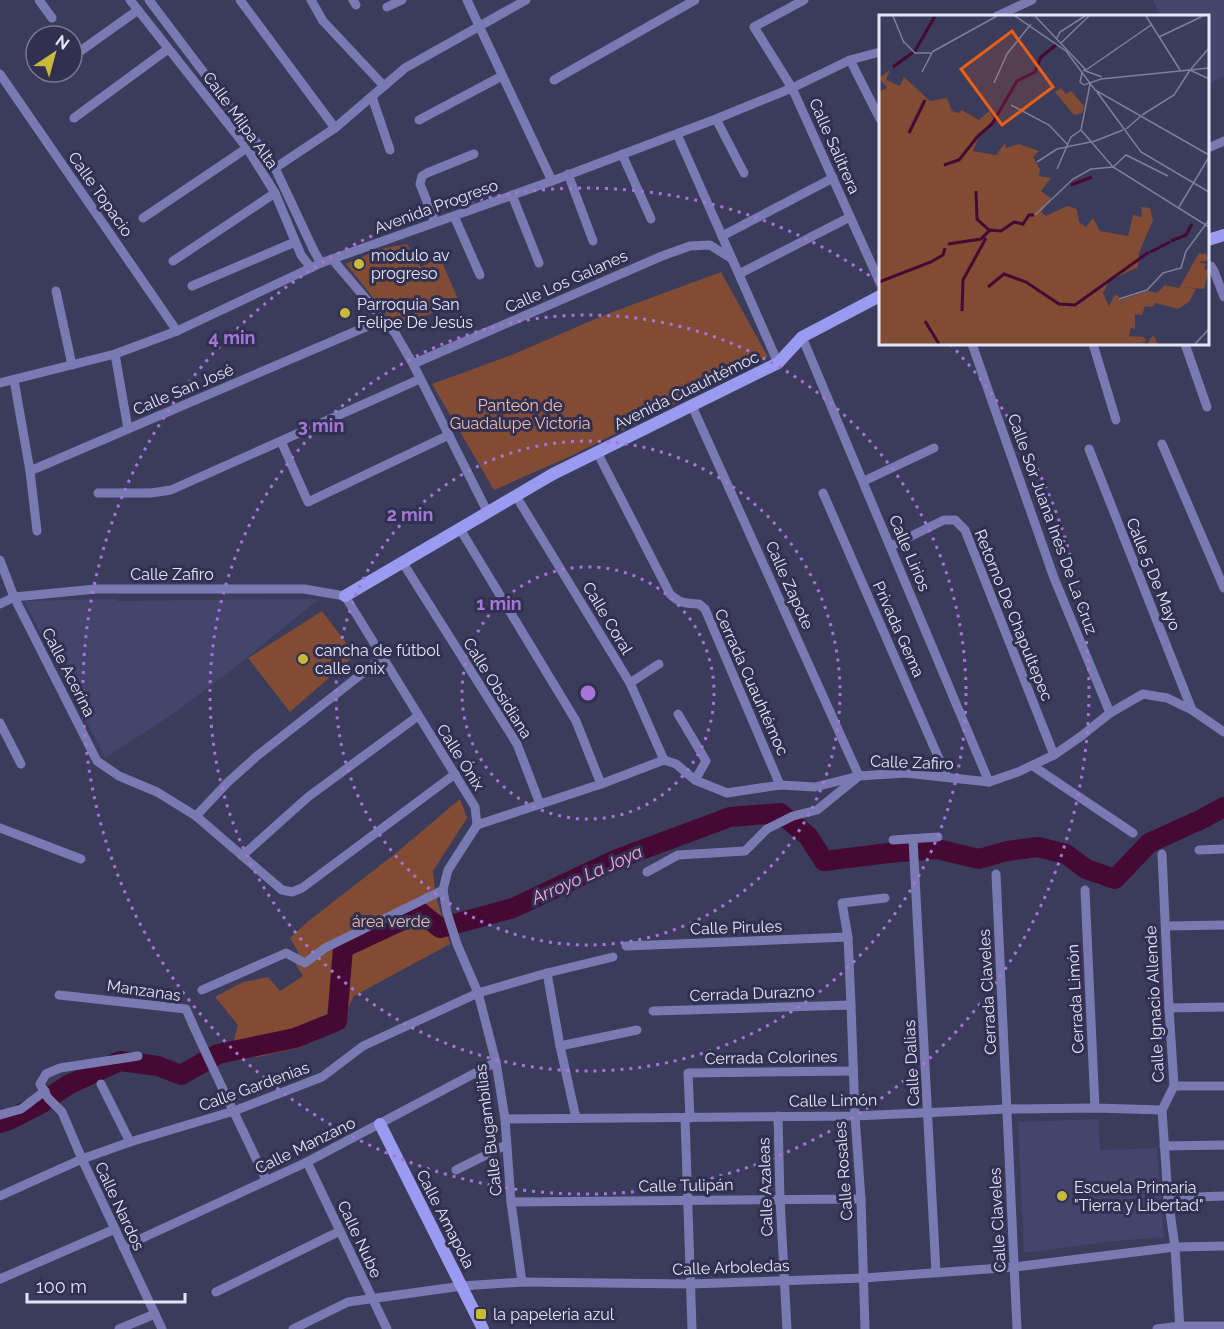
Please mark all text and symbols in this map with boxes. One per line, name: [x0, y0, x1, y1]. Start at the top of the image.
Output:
inset map: [879, 15, 1209, 345]
north arrow: [24, 24, 84, 84]
text: N: [52, 31, 73, 54]
street label: Calle Milpa Alta: [199, 68, 282, 172]
street label: Calle Salitrera: [805, 95, 864, 197]
street label: Calle Topacio: [64, 148, 137, 240]
street label: Avenida Progreso: [372, 175, 501, 238]
place label: modulo av progreso: [371, 246, 450, 283]
street label: Calle Los Galanes: [502, 246, 631, 317]
marker: modulo av progreso: [352, 257, 366, 271]
place label: Parroquia San Felipe De Jesús: [357, 295, 473, 332]
marker: Parroquia San Felipe De Jesús: [338, 306, 352, 320]
text: 4 min: [209, 327, 255, 348]
street label: Avenida Cuauhtémoc: [611, 347, 762, 434]
street label: Calle San José: [130, 360, 236, 419]
park label: Panteón de Guadalupe Victoria: [450, 396, 590, 433]
street label: Calle Sor Juana Inés De La Cruz: [1004, 411, 1101, 637]
text: 3 min: [298, 415, 344, 436]
text: 2 min: [387, 504, 433, 525]
street label: Calle Lirios: [885, 512, 934, 594]
street label: Calle 5 De Mayo: [1122, 515, 1185, 633]
street label: Retorno De Chapultepec: [970, 527, 1057, 704]
street label: Calle Zapote: [762, 538, 817, 632]
street label: Calle Zafiro: [130, 565, 214, 584]
street label: Privada Gema: [869, 578, 928, 680]
street label: Calle Coral: [579, 579, 637, 658]
text: 1 min: [476, 593, 522, 614]
street label: Cerrada Cuauhtémoc: [711, 606, 793, 759]
street label: Calle Acerina: [38, 625, 99, 720]
street label: Calle Obsidiana: [459, 634, 536, 742]
place label: cancha de fútbol calle onix: [315, 641, 441, 678]
marker: cancha de fútbol calle onix: [296, 652, 310, 666]
centre of rings: [578, 683, 598, 703]
street label: Calle Ónix: [433, 720, 489, 794]
street label: Calle Zafiro: [870, 752, 954, 773]
water label: Arroyo La Joya: [527, 841, 646, 909]
park label: área verde: [352, 912, 430, 931]
street label: Calle Pirules: [690, 916, 783, 939]
street label: Calle Ignacio Allende: [1141, 925, 1168, 1083]
street label: Cerrada Claveles: [975, 928, 1000, 1055]
street label: Cerrada Limón: [1063, 944, 1088, 1054]
street label: Manzanas: [106, 976, 182, 1005]
street label: Cerrada Durazno: [689, 982, 815, 1005]
street label: Calle Dalias: [900, 1019, 923, 1107]
street label: Cerrada Colorines: [704, 1047, 838, 1068]
street label: Calle Gardenias: [196, 1058, 312, 1115]
street label: Calle Bugambilias: [471, 1063, 506, 1197]
street label: Calle Limón: [789, 1090, 877, 1111]
street label: Calle Manzano: [252, 1113, 359, 1178]
street label: Calle Rosales: [831, 1120, 856, 1221]
street label: Calle Azaleas: [754, 1137, 777, 1237]
street label: Calle Nardos: [91, 1159, 148, 1254]
street label: Calle Amapola: [413, 1167, 479, 1272]
street label: Calle Claveles: [985, 1167, 1010, 1273]
street label: Calle Tulipán: [638, 1175, 734, 1196]
place label: Escuela Primaria "Tierra y Libertad": [1074, 1178, 1204, 1215]
marker: Escuela Primaria "Tierra y Libertad": [1055, 1189, 1069, 1203]
street label: Calle Nube: [333, 1198, 386, 1281]
street label: Calle Arboledas: [672, 1256, 790, 1279]
scale bar: [27, 1266, 184, 1304]
text: 100 m: [36, 1276, 87, 1297]
place label: la papeleria azul: [493, 1305, 615, 1324]
marker: la papeleria azul: [474, 1307, 488, 1321]

